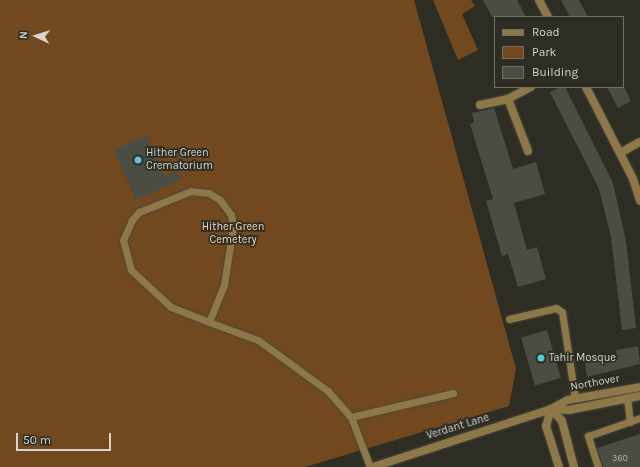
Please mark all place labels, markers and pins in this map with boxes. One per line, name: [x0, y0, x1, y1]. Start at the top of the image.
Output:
place label: Hither Green Crematorium: [146, 147, 213, 173]
marker: Hither Green Crematorium: [133, 155, 143, 165]
place label: Tahir Mosque: [549, 351, 616, 365]
marker: Tahir Mosque: [536, 353, 546, 363]

